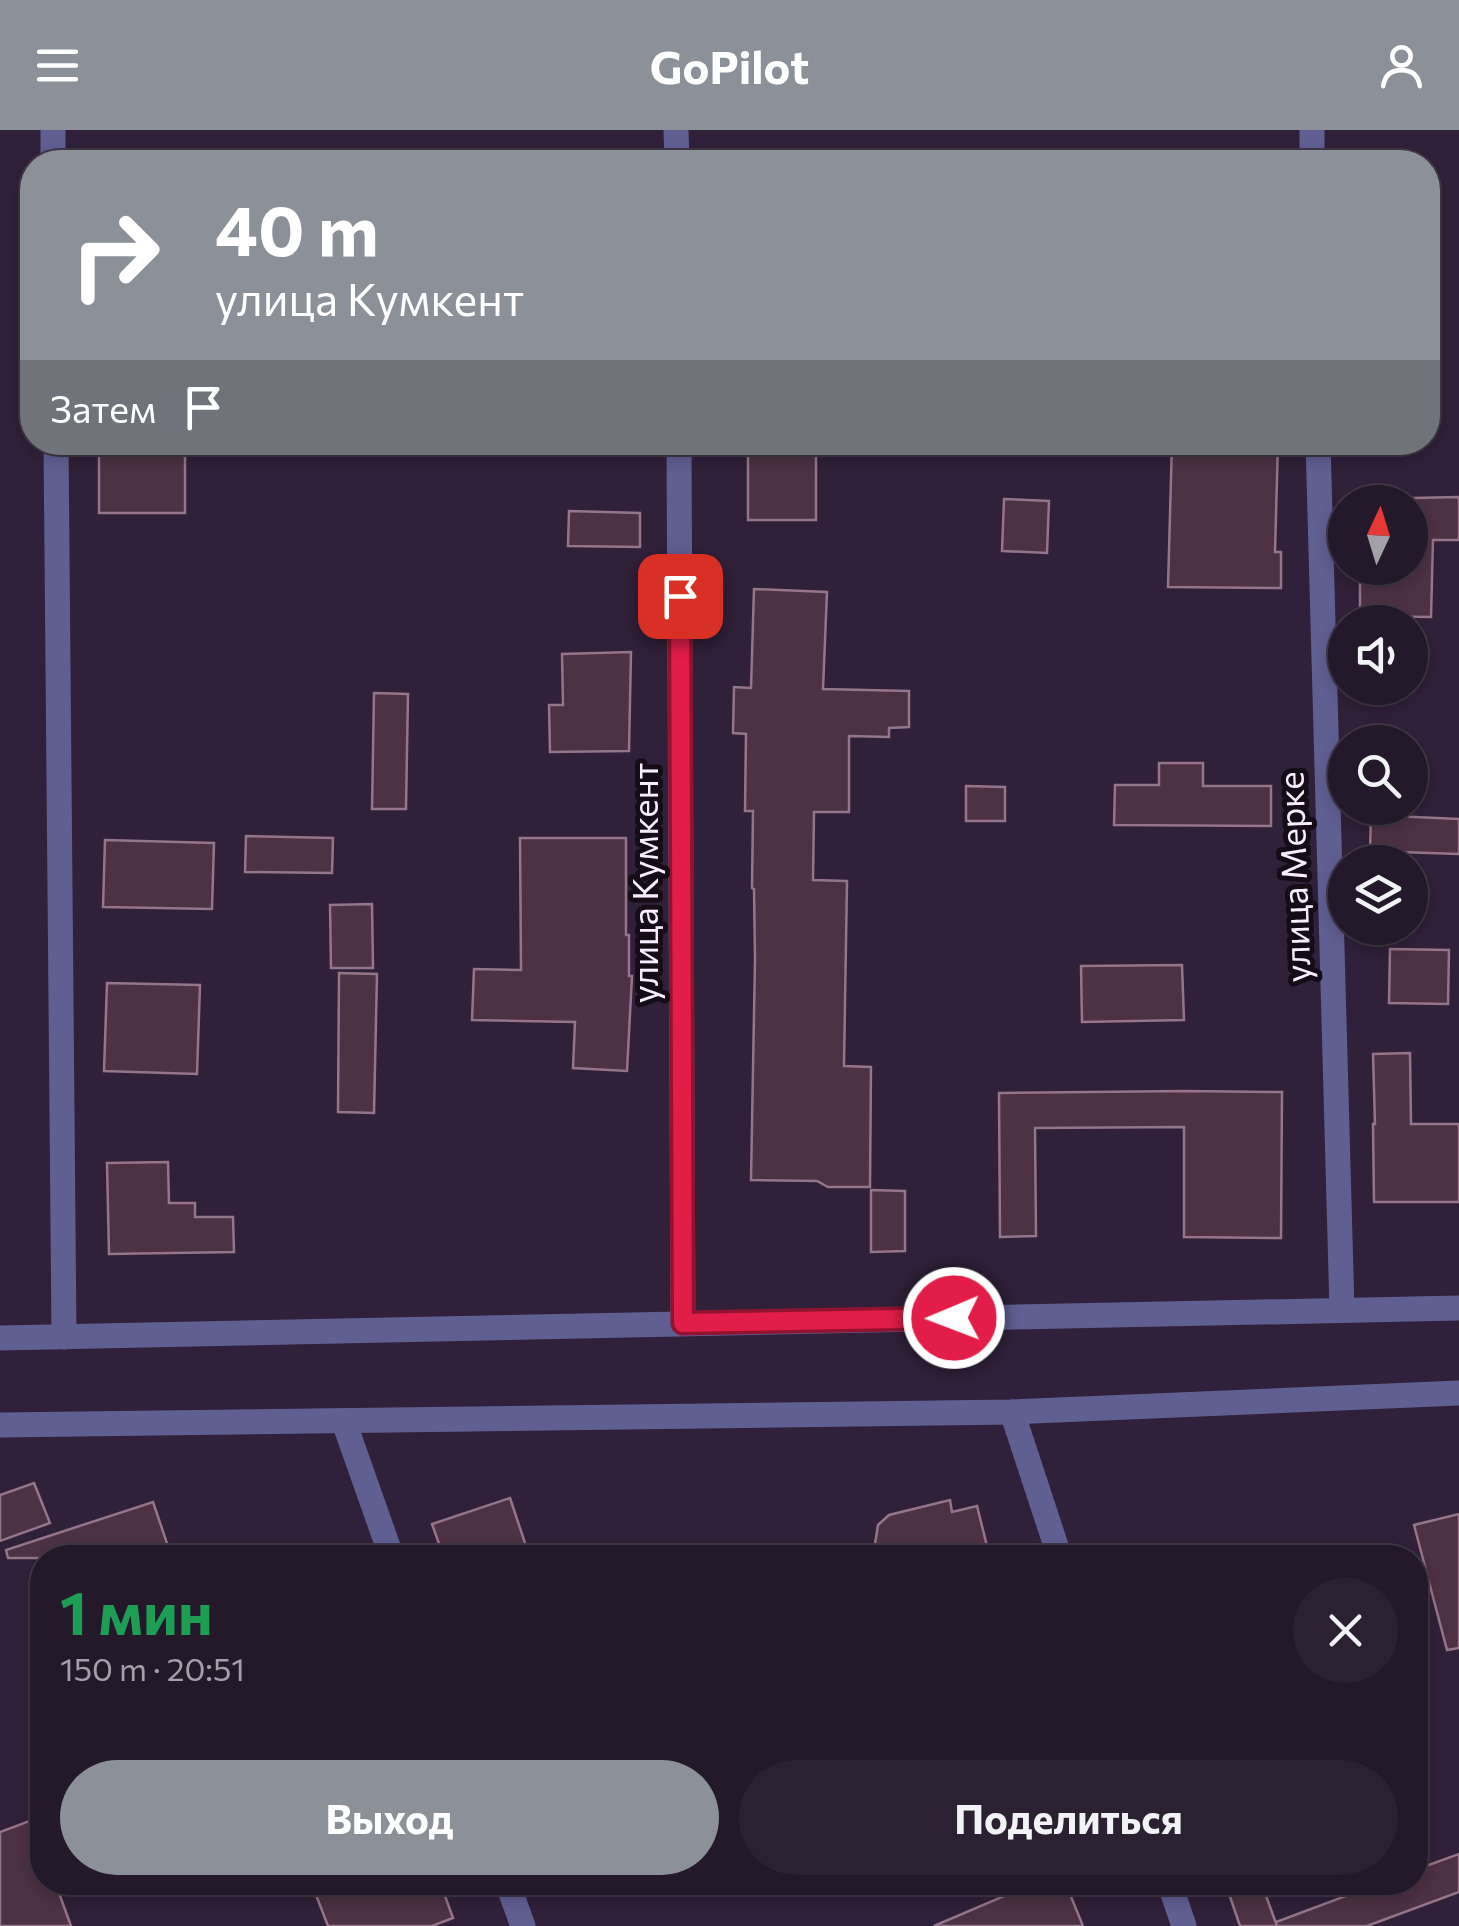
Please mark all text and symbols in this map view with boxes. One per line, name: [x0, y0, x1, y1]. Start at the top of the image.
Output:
icon: menu: [30, 38, 85, 93]
text: GoPilot: [650, 38, 809, 93]
icon: person: [1374, 38, 1429, 93]
text: 40 m: [215, 185, 379, 270]
icon: right: [50, 190, 180, 320]
text: улица Кумкент: [215, 270, 524, 325]
icon: arrive: [176, 380, 231, 435]
text: Затем: [50, 384, 156, 431]
north arrow: [1328, 485, 1428, 585]
map controls: [1328, 485, 1428, 945]
pin: [638, 554, 723, 639]
icon: arrive: [653, 569, 708, 624]
button: sound: [1328, 605, 1428, 705]
button: search: [1328, 725, 1428, 825]
street label: улица Кумкент: [622, 763, 665, 1003]
street label: улица Мерке: [1267, 771, 1318, 983]
button: layers: [1328, 845, 1428, 945]
position arrow: [902, 1266, 1006, 1370]
text: 1 мин: [60, 1574, 213, 1647]
button: close: [1293, 1578, 1398, 1683]
text: 150 m · 20:51: [60, 1648, 245, 1688]
button: Выход: [60, 1760, 719, 1875]
button: Поделиться: [739, 1760, 1398, 1875]

